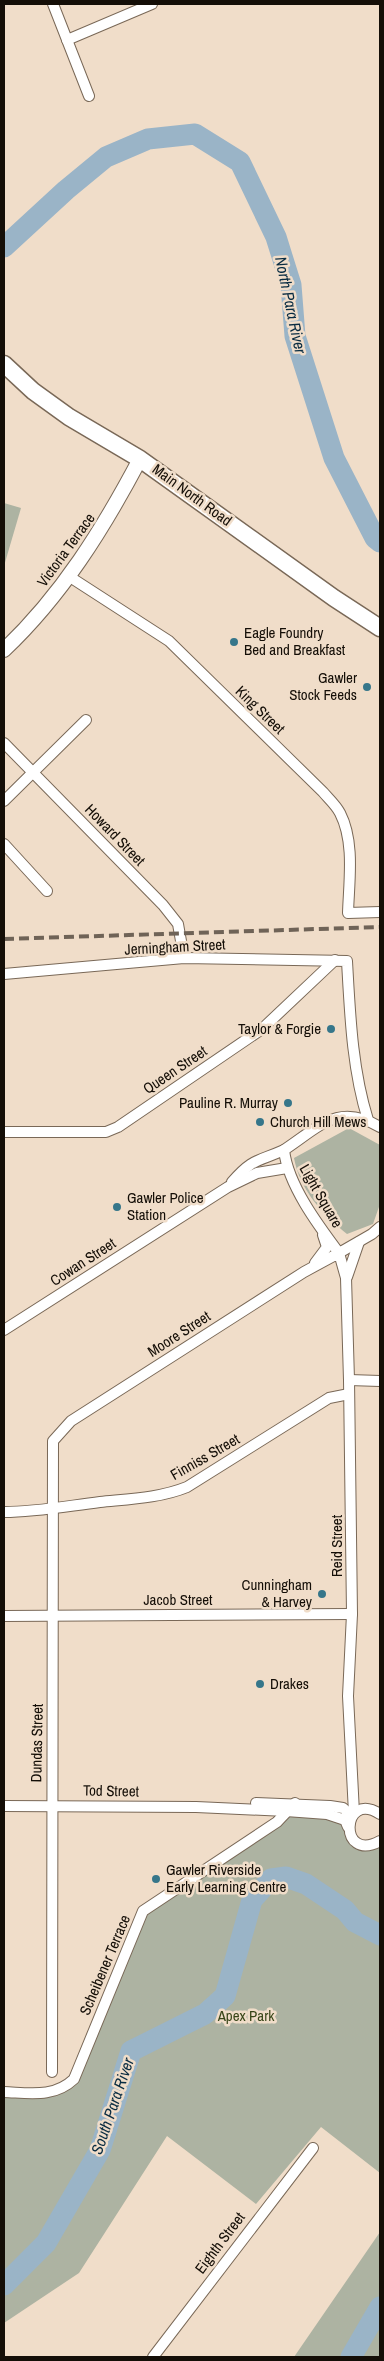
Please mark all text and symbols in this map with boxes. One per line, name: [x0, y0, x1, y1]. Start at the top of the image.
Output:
water label: North Para River: [270, 255, 312, 356]
street label: Main North Road: [148, 459, 236, 531]
street label: Victoria Terrace: [32, 508, 100, 591]
place label: Eagle Foundry Bed and Breakfast: [244, 622, 346, 660]
marker: Eagle Foundry Bed and Breakfast: [228, 636, 240, 648]
place label: Gawler Stock Feeds: [289, 667, 357, 705]
street label: King Street: [231, 681, 290, 739]
marker: Gawler Stock Feeds: [361, 681, 373, 693]
street label: Howard Street: [80, 799, 151, 871]
street label: Jerningham Street: [124, 933, 227, 960]
place label: Taylor & Forgie: [238, 1018, 321, 1039]
marker: Taylor & Forgie: [325, 1023, 337, 1035]
street label: Queen Street: [139, 1040, 211, 1099]
place label: Pauline R. Murray: [179, 1092, 279, 1113]
marker: Pauline R. Murray: [282, 1097, 294, 1109]
place label: Church Hill Mews: [270, 1111, 366, 1132]
marker: Church Hill Mews: [254, 1116, 266, 1128]
street label: Light Square: [295, 1160, 348, 1232]
place label: Gawler Police Station: [127, 1187, 204, 1225]
marker: Gawler Police Station: [111, 1201, 123, 1213]
street label: Cowan Street: [46, 1232, 120, 1291]
street label: Moore Street: [143, 1305, 215, 1362]
street label: Finniss Street: [166, 1428, 244, 1485]
street label: Reid Street: [326, 1514, 347, 1577]
place label: Cunningham & Harvey: [242, 1574, 313, 1612]
marker: Cunningham & Harvey: [316, 1588, 328, 1600]
street label: Jacob Street: [143, 1589, 213, 1610]
place label: Drakes: [270, 1673, 309, 1694]
marker: Drakes: [254, 1678, 266, 1690]
street label: Dundas Street: [25, 1703, 48, 1782]
street label: Tod Street: [83, 1780, 140, 1801]
place label: Gawler Riverside Early Learning Centre: [166, 1859, 286, 1897]
marker: Gawler Riverside Early Learning Centre: [150, 1873, 162, 1885]
street label: Scheibener Terrace: [74, 1911, 135, 2018]
park label: Apex Park: [217, 2005, 275, 2026]
water label: South Para River: [85, 2054, 139, 2157]
street label: Eighth Street: [190, 2207, 250, 2278]

